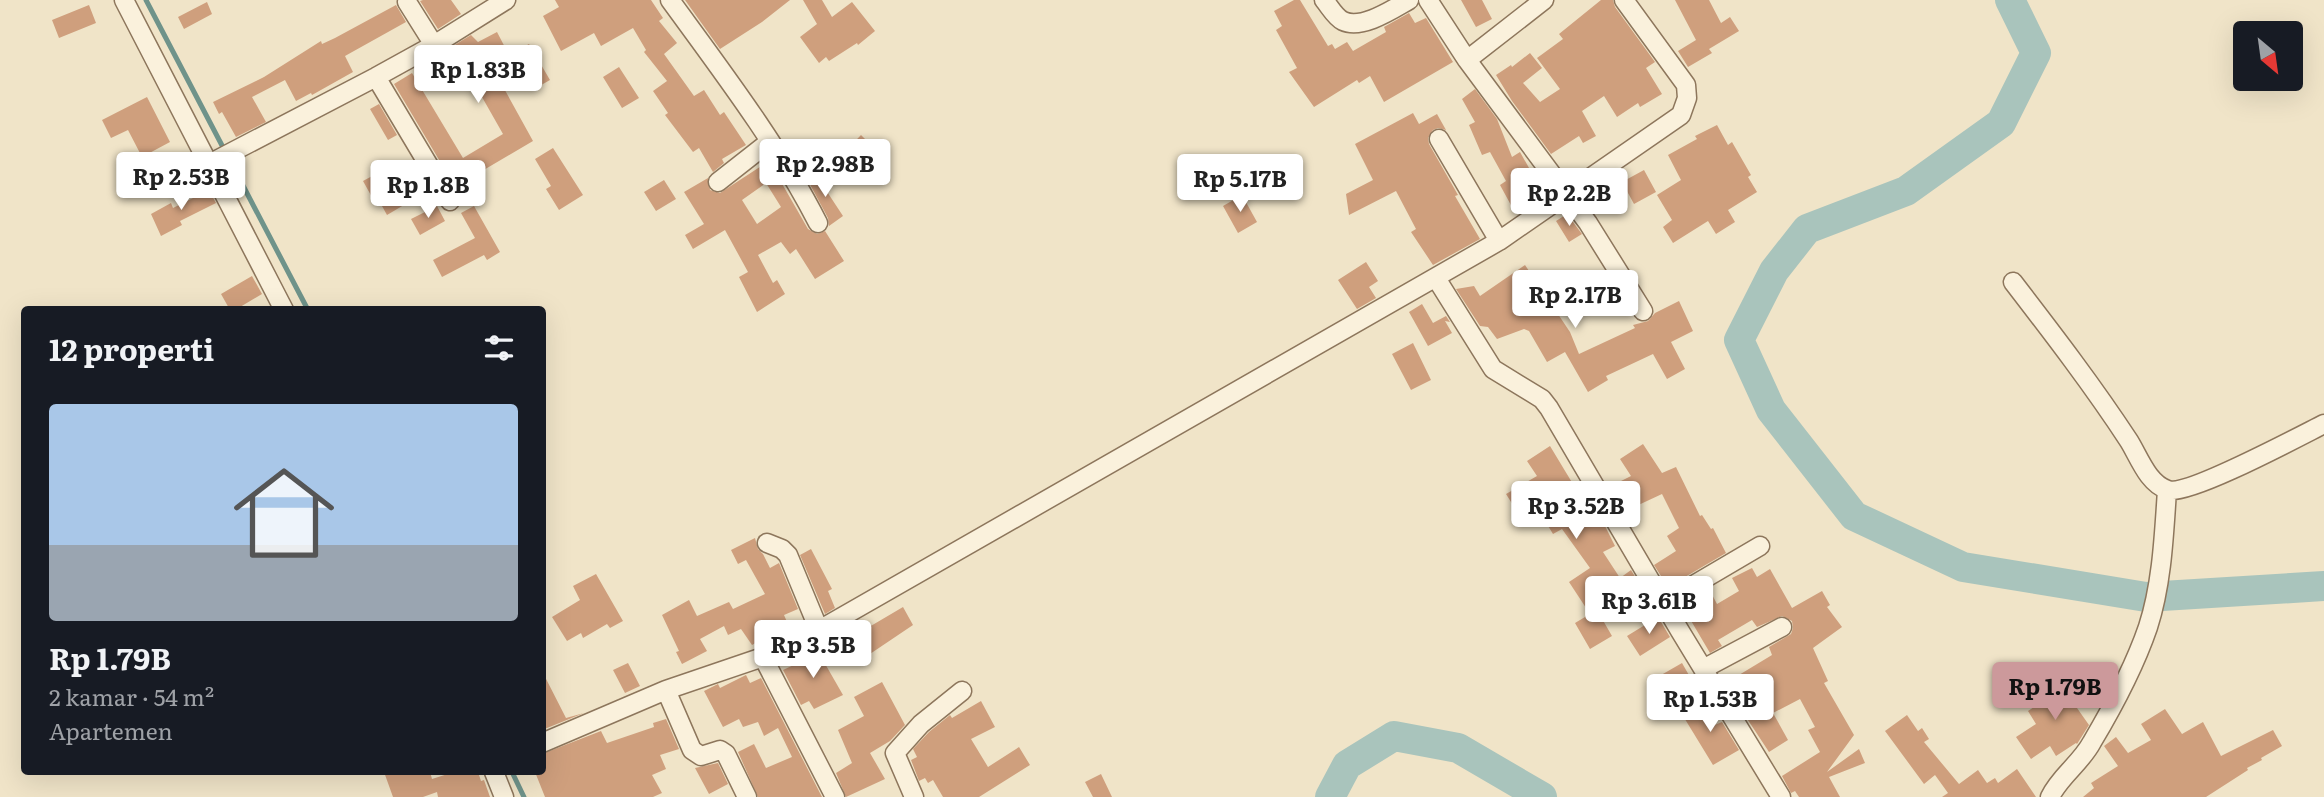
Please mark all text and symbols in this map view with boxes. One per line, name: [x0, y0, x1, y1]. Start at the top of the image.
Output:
north arrow: [2233, 21, 2303, 91]
map controls: [2233, 21, 2303, 91]
pin: Rp 1.83B: [406, 46, 550, 105]
text: Rp 1.83B: [430, 51, 526, 85]
pin: Rp 2.98B: [753, 140, 897, 199]
text: Rp 2.98B: [775, 145, 875, 179]
pin: Rp 2.53B: [109, 152, 253, 212]
pin: Rp 5.17B: [1168, 154, 1312, 214]
text: Rp 2.53B: [132, 158, 230, 192]
pin: Rp 1.8B: [363, 160, 493, 220]
text: Rp 5.17B: [1193, 160, 1287, 194]
text: Rp 1.8B: [386, 166, 470, 200]
pin: Rp 2.2B: [1504, 168, 1634, 228]
text: Rp 2.2B: [1527, 174, 1611, 208]
pin: Rp 2.17B: [1503, 270, 1647, 330]
text: Rp 2.17B: [1528, 276, 1622, 310]
text: 12 properti: [49, 326, 214, 370]
icon: filters: [480, 329, 518, 367]
icon: home: [221, 450, 347, 576]
pin: Rp 3.52B: [1504, 482, 1648, 541]
text: Rp 3.52B: [1527, 487, 1625, 521]
pin: Rp 3.61B: [1577, 576, 1721, 636]
text: Rp 3.61B: [1601, 582, 1697, 616]
pin: Rp 3.5B: [748, 620, 878, 680]
text: Rp 3.5B: [770, 626, 856, 660]
text: Rp 1.79B: [49, 635, 171, 679]
pin: Rp 1.79B: [1983, 662, 2127, 722]
text: Rp 1.79B: [2008, 668, 2102, 702]
pin: Rp 1.53B: [1638, 674, 1782, 734]
text: 2 kamar · 54 m²: [49, 679, 214, 713]
text: Rp 1.53B: [1663, 680, 1757, 714]
text: Apartemen: [49, 713, 173, 747]

